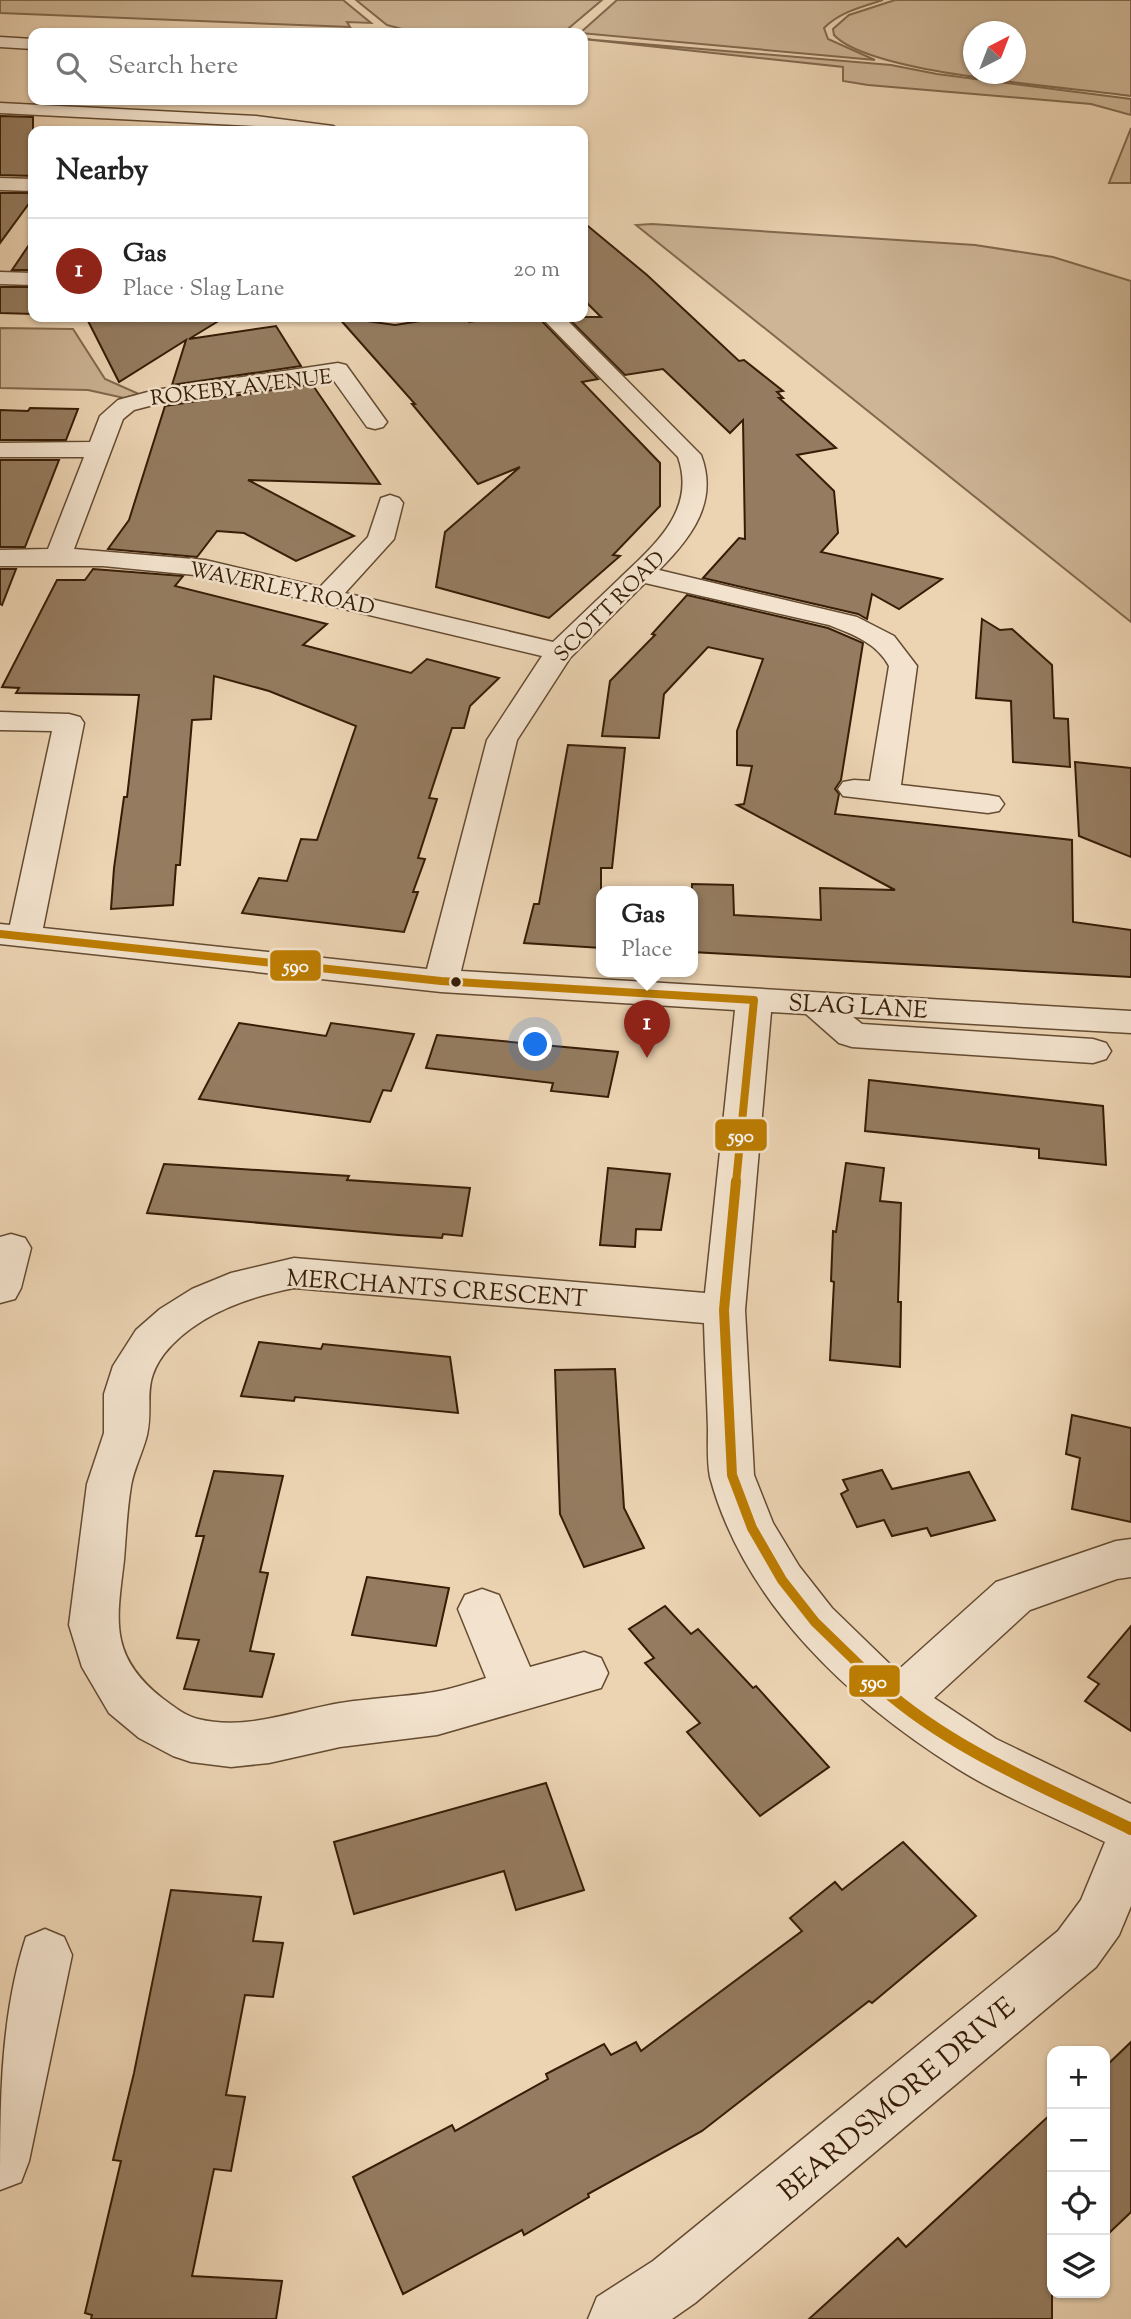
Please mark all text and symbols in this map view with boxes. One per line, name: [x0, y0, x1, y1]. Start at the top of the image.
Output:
north arrow: [963, 21, 1026, 84]
search box: [28, 28, 588, 105]
icon: search: [52, 48, 90, 86]
text: Search here: [108, 48, 238, 85]
text: Nearby: [56, 150, 148, 193]
text: Gas: [123, 236, 166, 273]
text: 1: [75, 254, 83, 287]
text: 20 m: [513, 254, 560, 287]
text: Place · Slag Lane: [123, 273, 284, 306]
street label: ROKEBY AVENUE: [149, 363, 334, 415]
street label: SCOTT ROAD: [548, 545, 673, 670]
street label: WAVERLEY ROAD: [186, 556, 377, 624]
popup: [596, 886, 698, 977]
text: Gas: [622, 897, 665, 934]
text: Place: [622, 934, 672, 967]
line badge: 590: [269, 949, 322, 982]
text: 590: [281, 954, 309, 981]
unlabelled marker: [449, 975, 463, 989]
street label: SLAG LANE: [787, 987, 929, 1029]
pin: 1: [624, 1000, 670, 1058]
your location: [518, 1027, 552, 1061]
line badge: 590: [714, 1118, 768, 1152]
text: 590: [726, 1124, 754, 1151]
street label: MERCHANTS CRESCENT: [285, 1263, 589, 1317]
line badge: 590: [848, 1664, 901, 1698]
text: 590: [859, 1670, 887, 1697]
street label: BEARDSMORE DRIVE: [771, 1989, 1025, 2212]
map controls: [1047, 2046, 1110, 2298]
button: +: [1047, 2046, 1110, 2109]
button: −: [1047, 2109, 1110, 2172]
button: locate: [1047, 2172, 1110, 2235]
button: layers: [1047, 2235, 1110, 2298]

